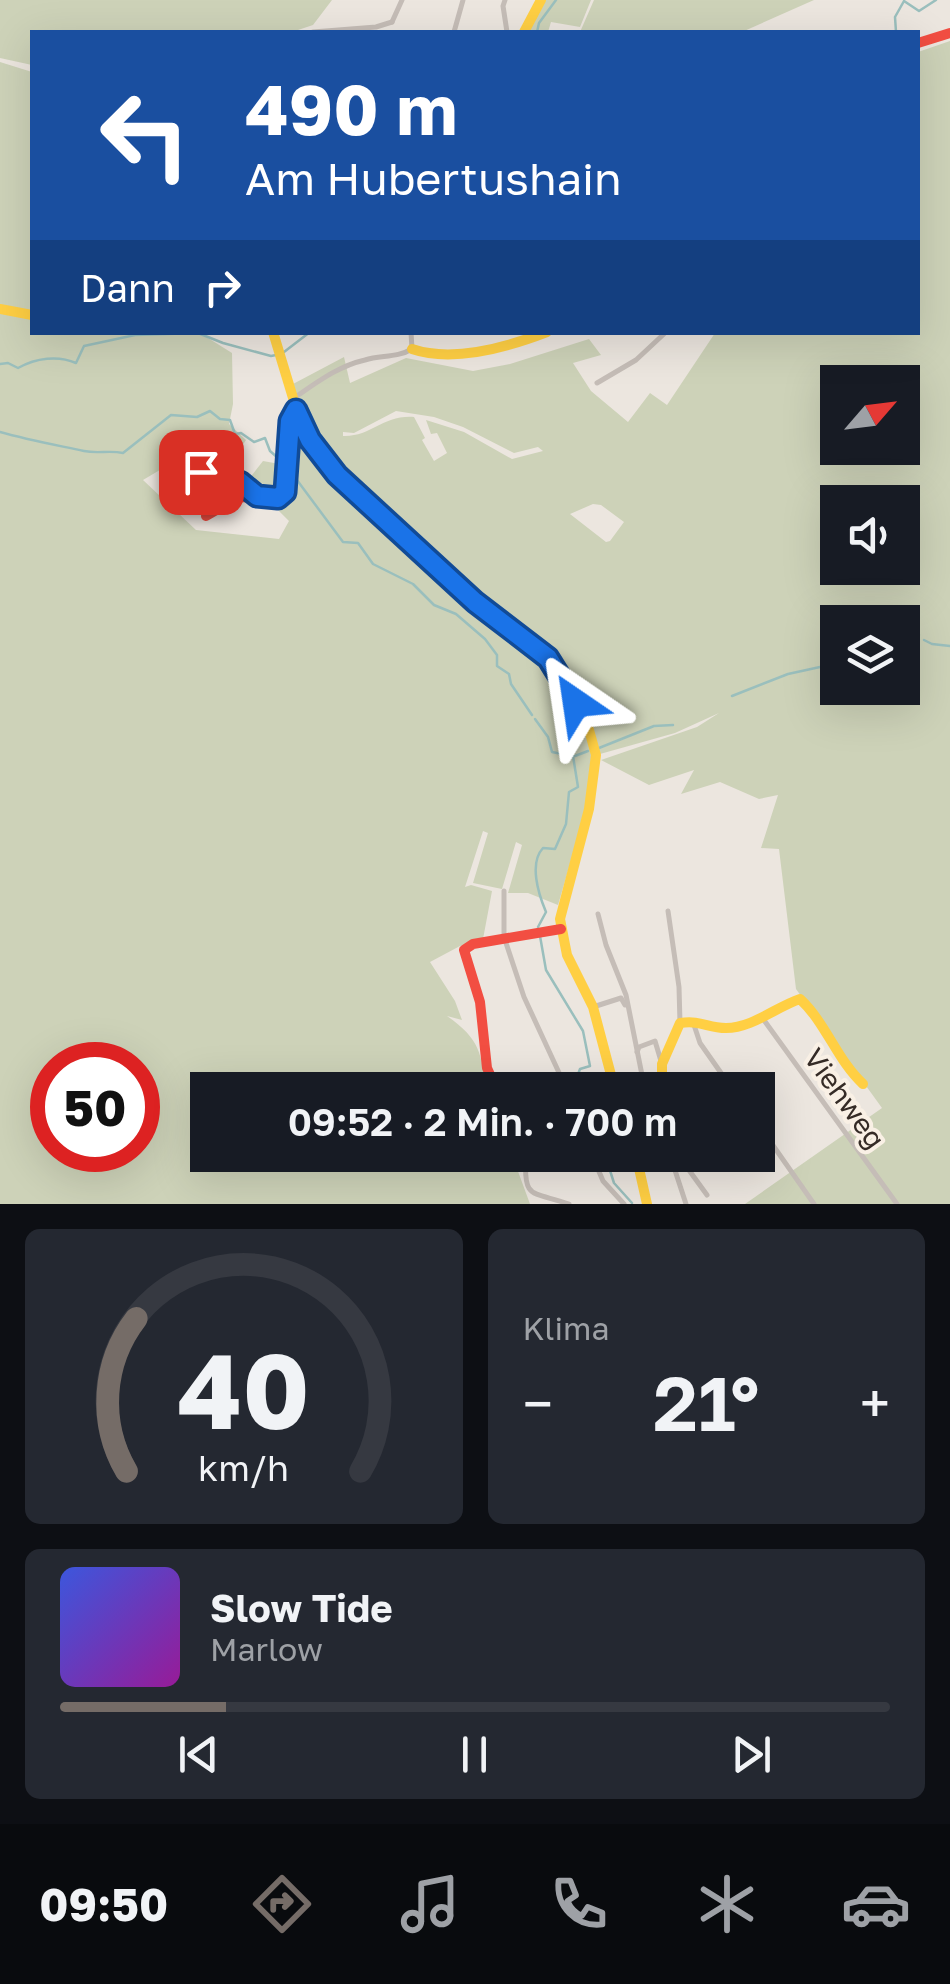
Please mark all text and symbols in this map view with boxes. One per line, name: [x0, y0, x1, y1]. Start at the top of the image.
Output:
text: 490 m: [245, 66, 457, 150]
icon: left: [80, 70, 210, 200]
text: Am Hubertushain: [245, 151, 622, 205]
icon: right: [195, 260, 250, 315]
text: Dann: [80, 265, 175, 310]
north arrow: [820, 365, 920, 465]
map controls: [820, 365, 920, 705]
pin: [159, 430, 244, 515]
icon: arrive: [174, 445, 229, 500]
button: sound: [820, 485, 920, 585]
button: layers: [820, 605, 920, 705]
position arrow: [524, 651, 628, 755]
speed limit sign: 50: [30, 1042, 160, 1172]
street label: Viehweg: [798, 1042, 892, 1154]
text: 09:52 · 2 Min. · 700 m: [288, 1099, 677, 1144]
text: Klima: [523, 1309, 609, 1347]
text: 40: [177, 1327, 310, 1452]
text: 21°: [653, 1357, 760, 1448]
text: −: [523, 1370, 553, 1436]
text: +: [860, 1370, 890, 1436]
text: km/h: [198, 1446, 289, 1489]
text: Slow Tide: [210, 1585, 393, 1630]
text: Marlow: [210, 1630, 323, 1668]
icon: previous: [171, 1727, 226, 1782]
icon: pause: [447, 1727, 502, 1782]
icon: next: [724, 1727, 779, 1782]
icon: directions: [247, 1869, 317, 1939]
icon: music: [395, 1869, 465, 1939]
icon: phone: [544, 1869, 614, 1939]
icon: climate: [692, 1869, 762, 1939]
icon: car: [841, 1869, 911, 1939]
text: 09:50: [39, 1877, 168, 1931]

